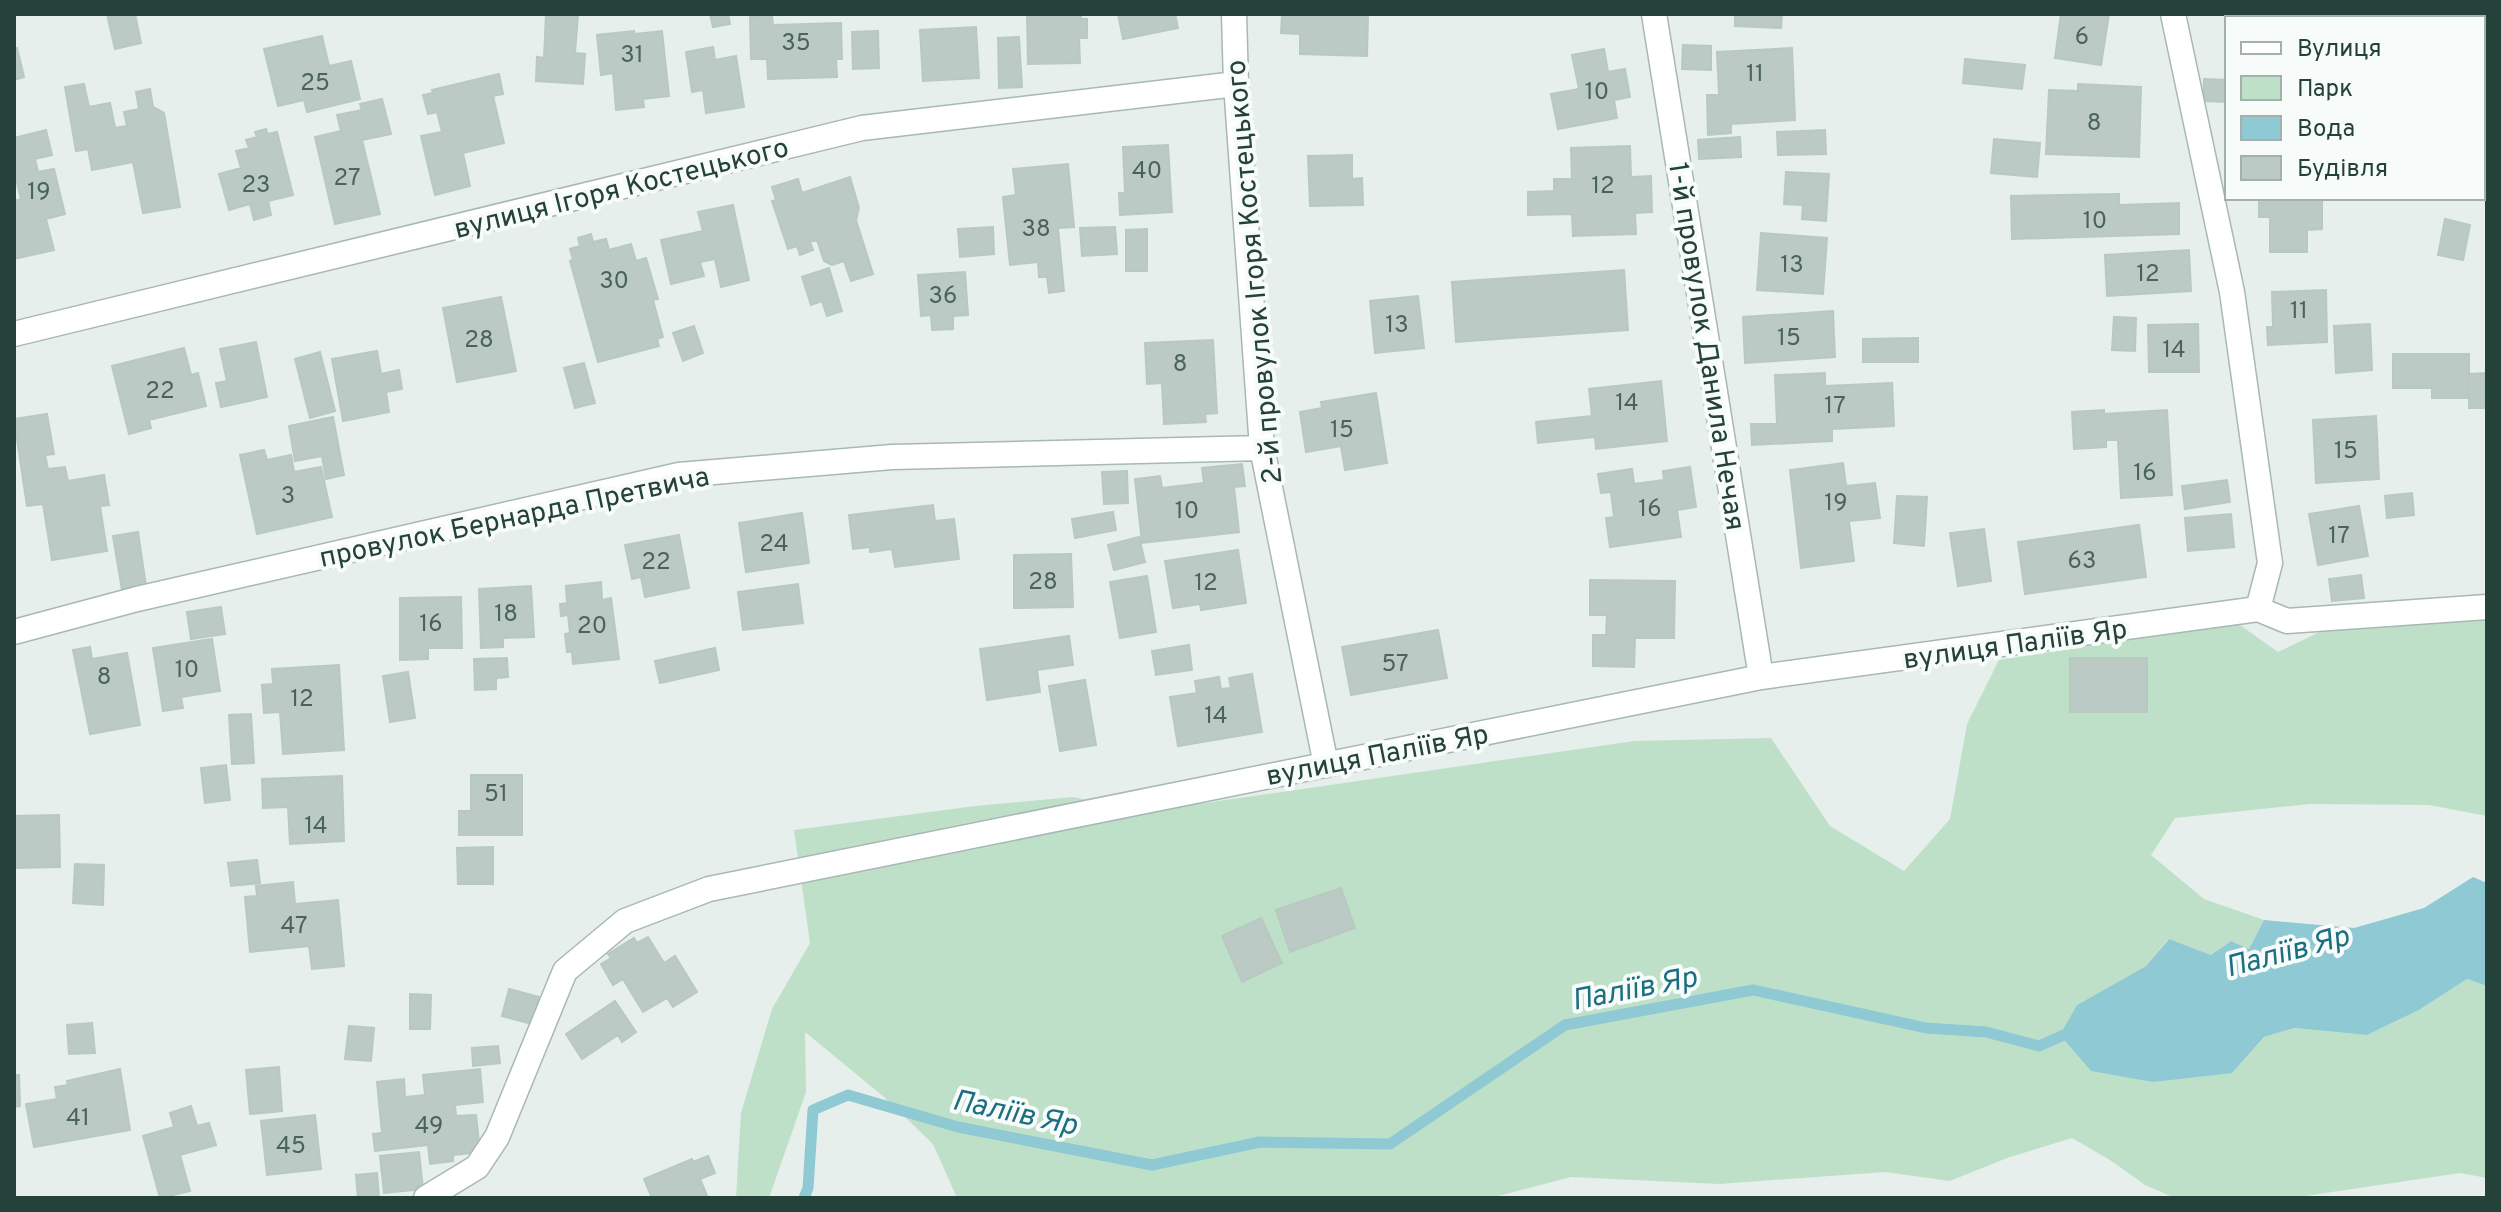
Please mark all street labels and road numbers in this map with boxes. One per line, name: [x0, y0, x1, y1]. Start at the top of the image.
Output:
street label: 2-й провулок Ігоря Костецького: [1220, 58, 1292, 485]
street label: вулиця Ігоря Костецького: [451, 131, 793, 249]
street label: 1-й провулок Данила Нечая: [1658, 160, 1752, 533]
street label: провулок Бернарда Претвича: [316, 460, 713, 578]
street label: вулиця Паліїв Яр: [1901, 612, 2130, 680]
street label: вулиця Паліїв Яр: [1263, 718, 1492, 796]

